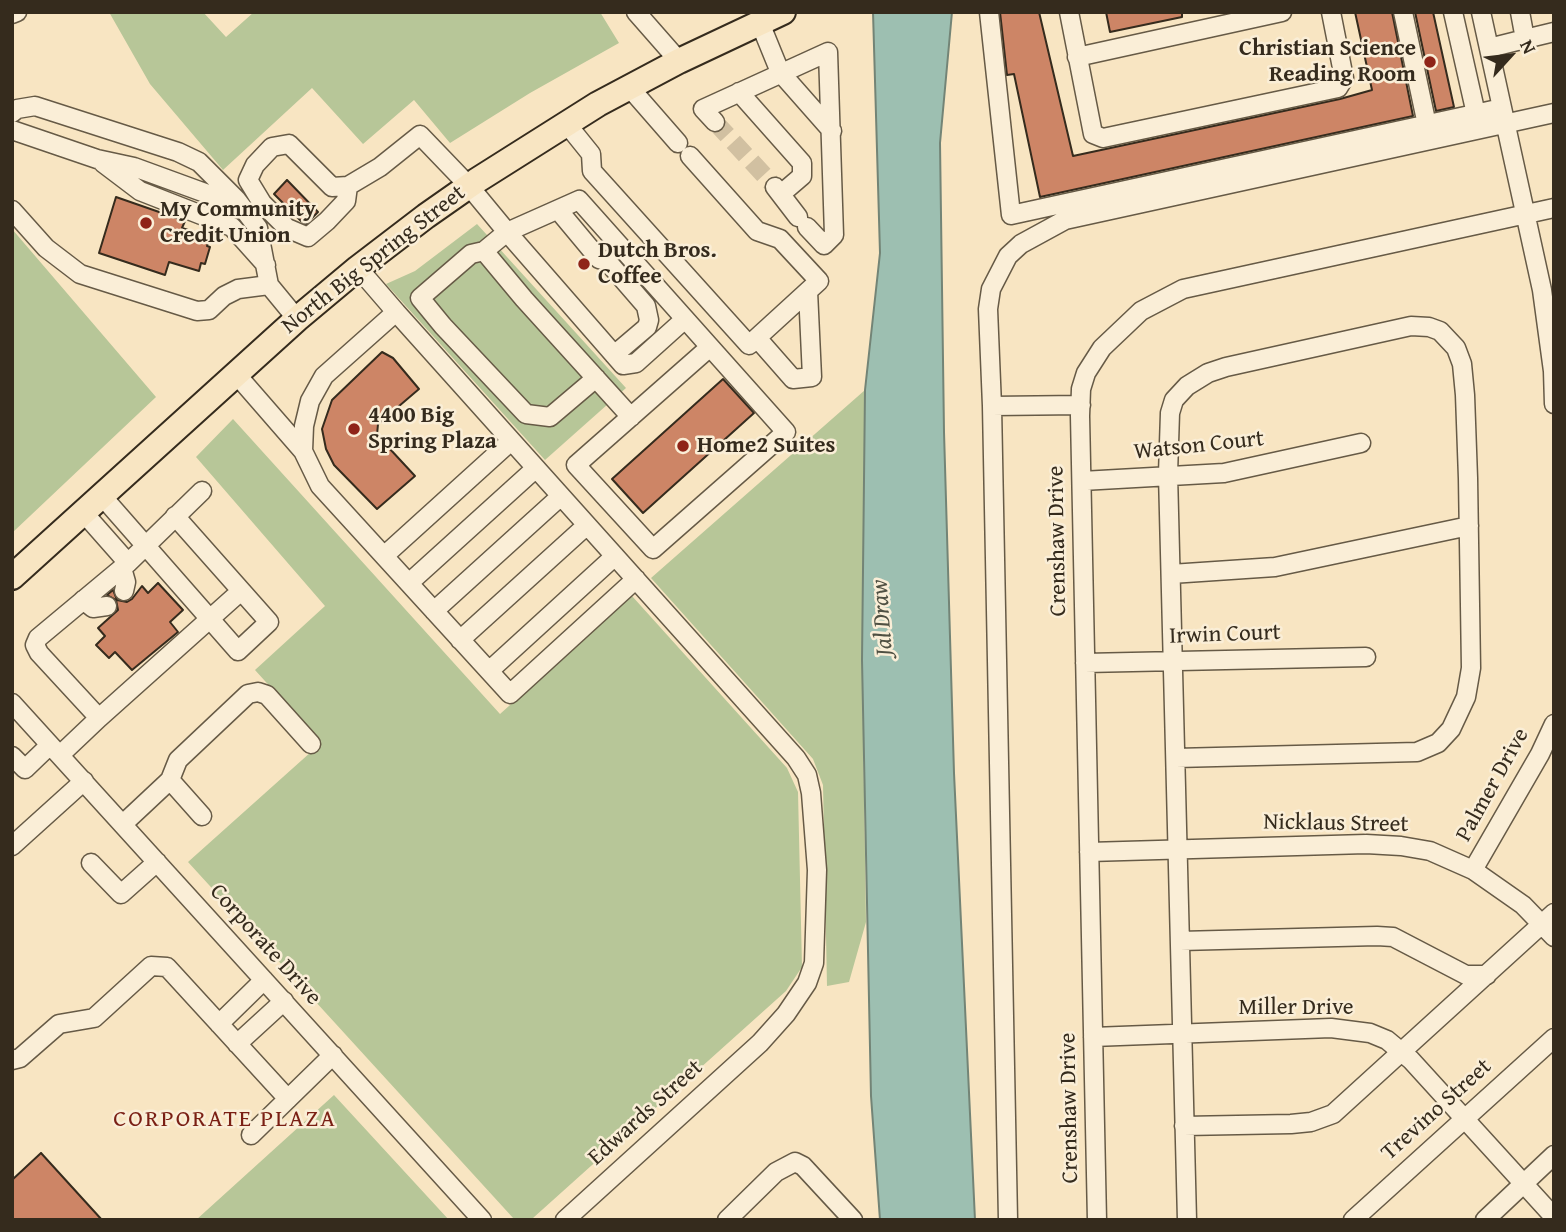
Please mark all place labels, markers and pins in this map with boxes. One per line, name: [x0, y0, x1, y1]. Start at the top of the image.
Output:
place label: Christian Science Reading Room: [1239, 35, 1416, 89]
marker: Christian Science Reading Room: [1422, 54, 1438, 70]
place label: My Community Credit Union: [160, 196, 316, 250]
marker: My Community Credit Union: [138, 215, 154, 231]
place label: Dutch Bros. Coffee: [598, 237, 717, 291]
marker: Dutch Bros. Coffee: [576, 256, 592, 272]
place label: 4400 Big Spring Plaza: [368, 402, 497, 456]
marker: 4400 Big Spring Plaza: [346, 421, 362, 437]
place label: Home2 Suites: [697, 432, 835, 460]
marker: Home2 Suites: [675, 438, 691, 454]

